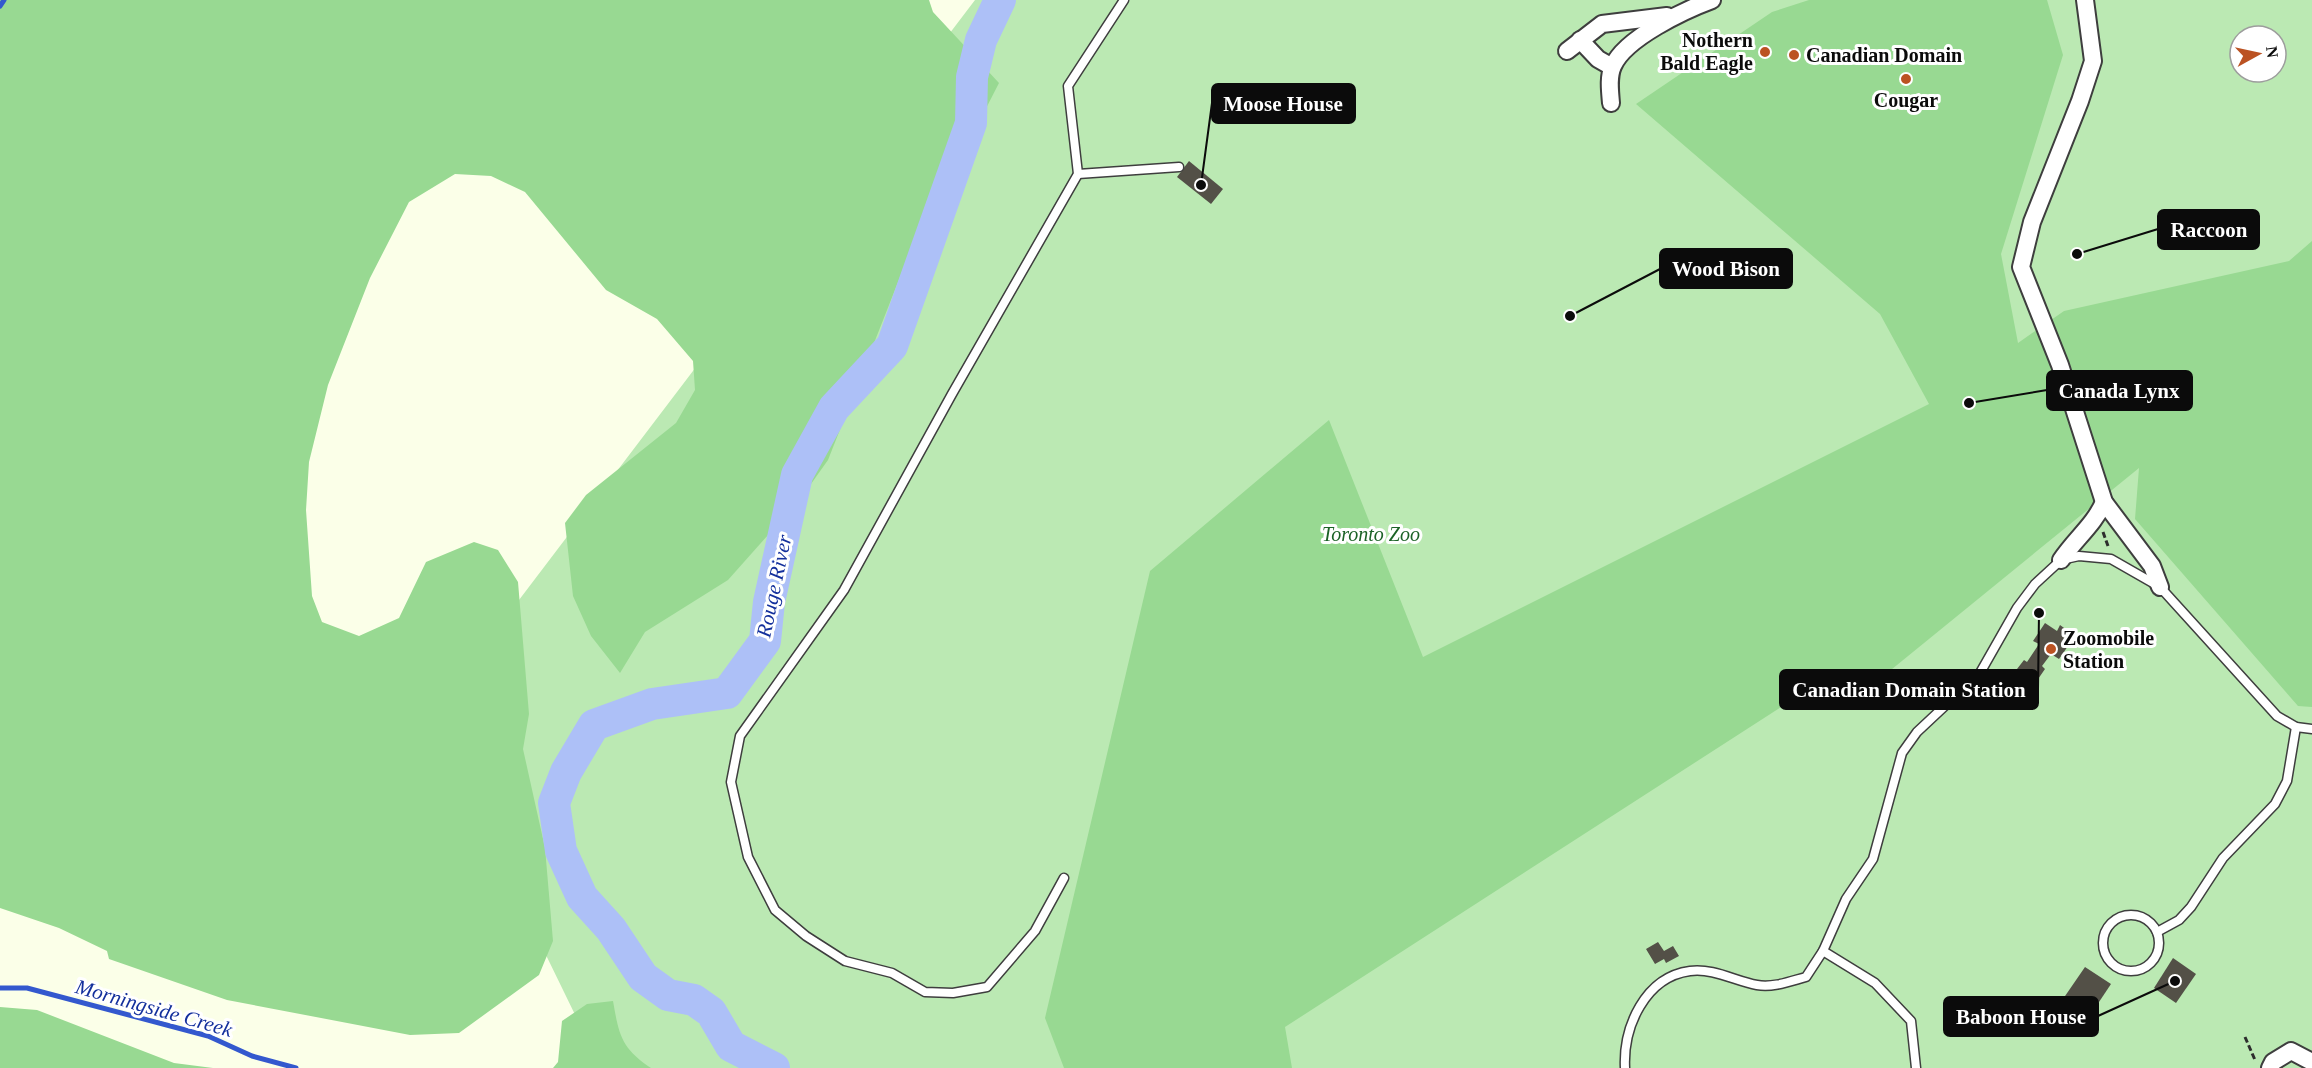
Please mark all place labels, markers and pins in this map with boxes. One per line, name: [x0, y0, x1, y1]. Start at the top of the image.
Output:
place label: Nothern Bald Eagle: [1660, 29, 1753, 75]
place label: Canadian Domain: [1806, 44, 1962, 66]
marker: Nothern Bald Eagle: [1758, 45, 1772, 59]
marker: Canadian Domain: [1787, 48, 1801, 62]
marker: Cougar: [1899, 72, 1913, 86]
callout: Moose House: [1212, 84, 1355, 123]
place label: Cougar: [1874, 89, 1938, 112]
callout: Raccoon: [2158, 210, 2259, 249]
callout: Wood Bison: [1660, 249, 1792, 288]
callout: Canada Lynx: [2047, 371, 2192, 410]
place label: Zoomobile Station: [2063, 627, 2154, 672]
marker: Zoomobile Station: [2044, 642, 2058, 656]
callout: Canadian Domain Station: [1780, 670, 2038, 709]
callout: Baboon House: [1944, 997, 2098, 1036]

